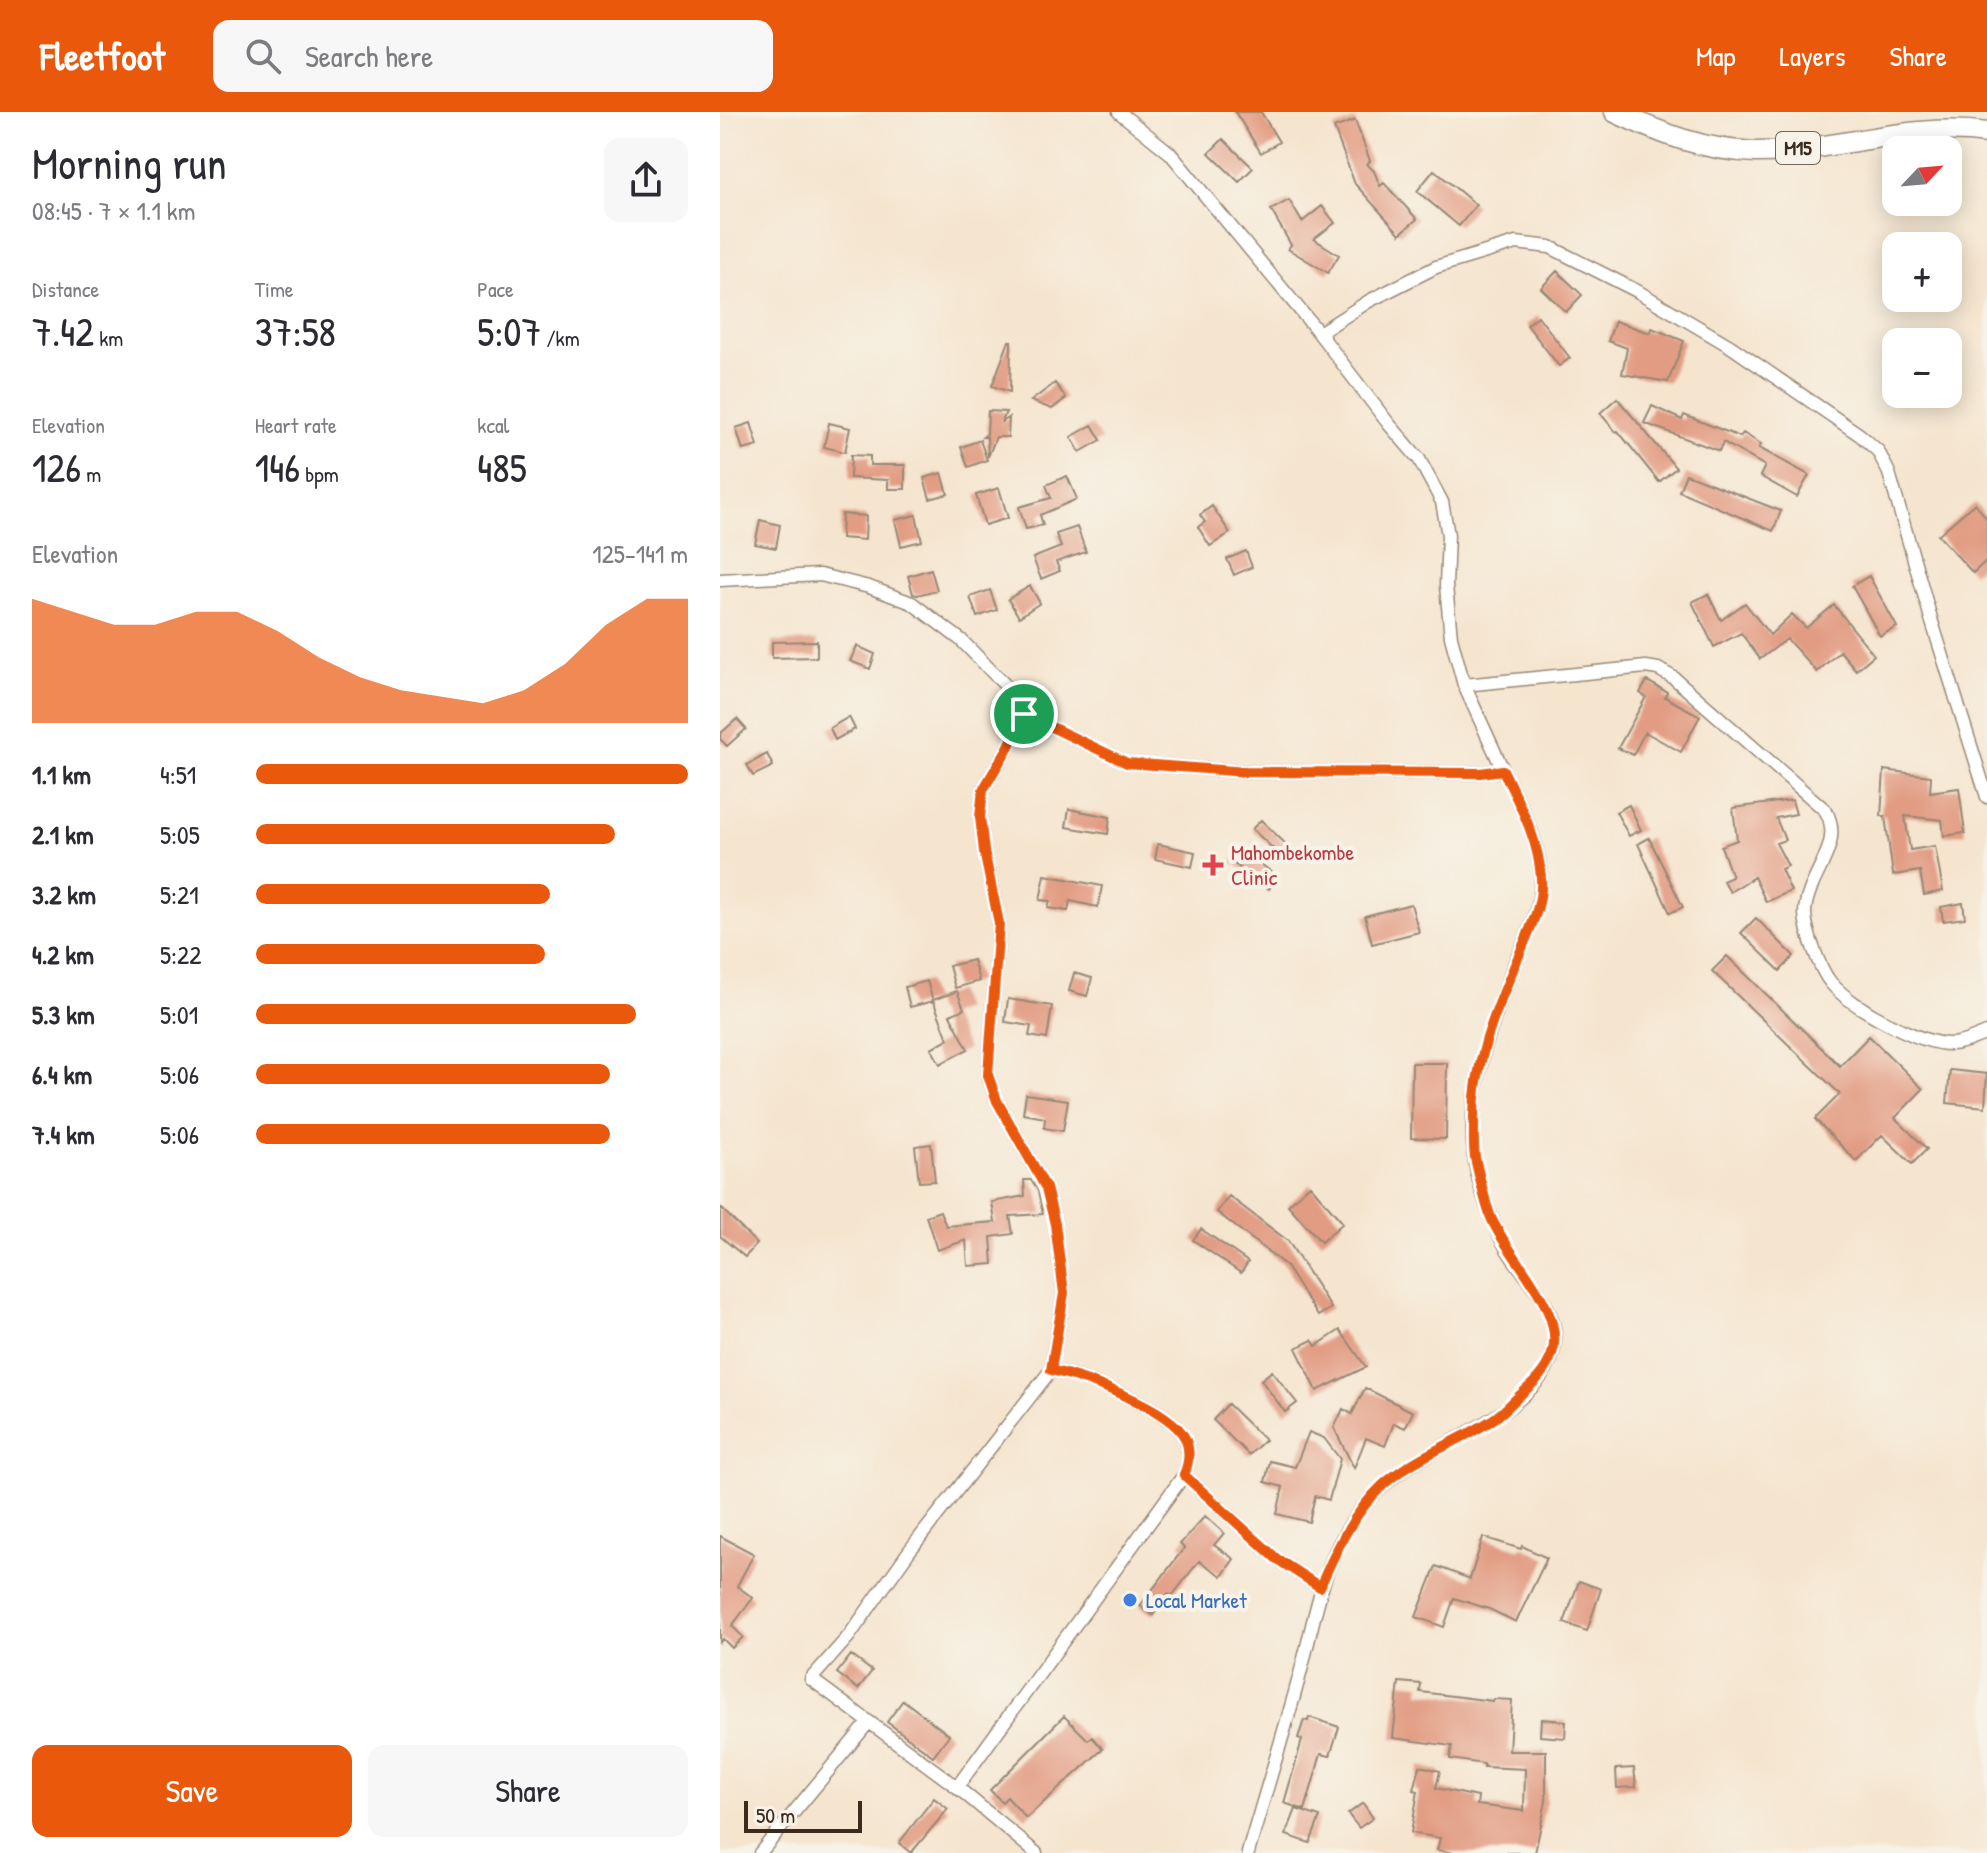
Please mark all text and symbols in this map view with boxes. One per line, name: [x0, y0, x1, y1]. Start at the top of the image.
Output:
search box: [213, 20, 773, 92]
text: Fleetfoot: [40, 30, 165, 82]
icon: search: [241, 34, 285, 78]
text: Search here: [305, 36, 433, 76]
text: Map: [1696, 37, 1736, 75]
text: Layers: [1780, 37, 1845, 75]
text: Share: [1889, 37, 1947, 75]
road number: M15: [1776, 132, 1820, 164]
text: Morning run: [32, 133, 227, 193]
north arrow: [1882, 136, 1962, 216]
map controls: [1882, 136, 1962, 408]
button: share: [604, 138, 688, 222]
text: 08:45 · 7 × 1.1 km: [32, 193, 195, 228]
button: +: [1882, 232, 1962, 312]
text: Distance: [32, 274, 99, 304]
text: Time: [255, 274, 294, 304]
text: Pace: [477, 274, 514, 304]
text: 7.42: [32, 304, 94, 358]
text: 37:58: [255, 304, 336, 358]
text: 5:07: [477, 304, 541, 358]
text: km: [94, 323, 123, 353]
text: /km: [541, 323, 580, 353]
button: −: [1882, 328, 1962, 408]
text: Elevation: [32, 410, 105, 440]
text: Heart rate: [255, 410, 337, 440]
text: kcal: [477, 410, 509, 440]
text: 126: [32, 440, 81, 494]
text: 146: [255, 440, 300, 494]
text: 485: [477, 440, 527, 494]
text: m: [81, 459, 101, 489]
text: bpm: [300, 459, 339, 489]
text: Elevation: [32, 536, 118, 571]
text: 125–141 m: [592, 536, 688, 571]
pin: [990, 680, 1058, 748]
icon: arrive: [1002, 692, 1046, 736]
text: 1.1 km: [32, 757, 91, 792]
text: 4:51: [160, 757, 196, 792]
text: 2.1 km: [32, 817, 94, 852]
text: 5:05: [160, 817, 200, 852]
place label: Mahombekombe Clinic: [1231, 837, 1355, 892]
marker: Mahombekombe Clinic: [1202, 854, 1224, 876]
text: 3.2 km: [32, 877, 96, 912]
text: 5:21: [160, 877, 199, 912]
text: 4.2 km: [32, 937, 94, 972]
text: 5:22: [160, 937, 201, 972]
text: 5.3 km: [32, 997, 95, 1032]
text: 5:01: [160, 997, 198, 1032]
text: 6.4 km: [32, 1057, 92, 1092]
text: 5:06: [160, 1057, 199, 1092]
text: 7.4 km: [32, 1117, 95, 1152]
text: 5:06: [160, 1117, 199, 1152]
place label: Local Market: [1146, 1585, 1247, 1615]
marker: Local Market: [1121, 1591, 1139, 1609]
button: Save: [32, 1745, 352, 1837]
button: Share: [368, 1745, 688, 1837]
scale bar: [744, 1797, 862, 1833]
text: 50 m: [756, 1800, 795, 1830]

